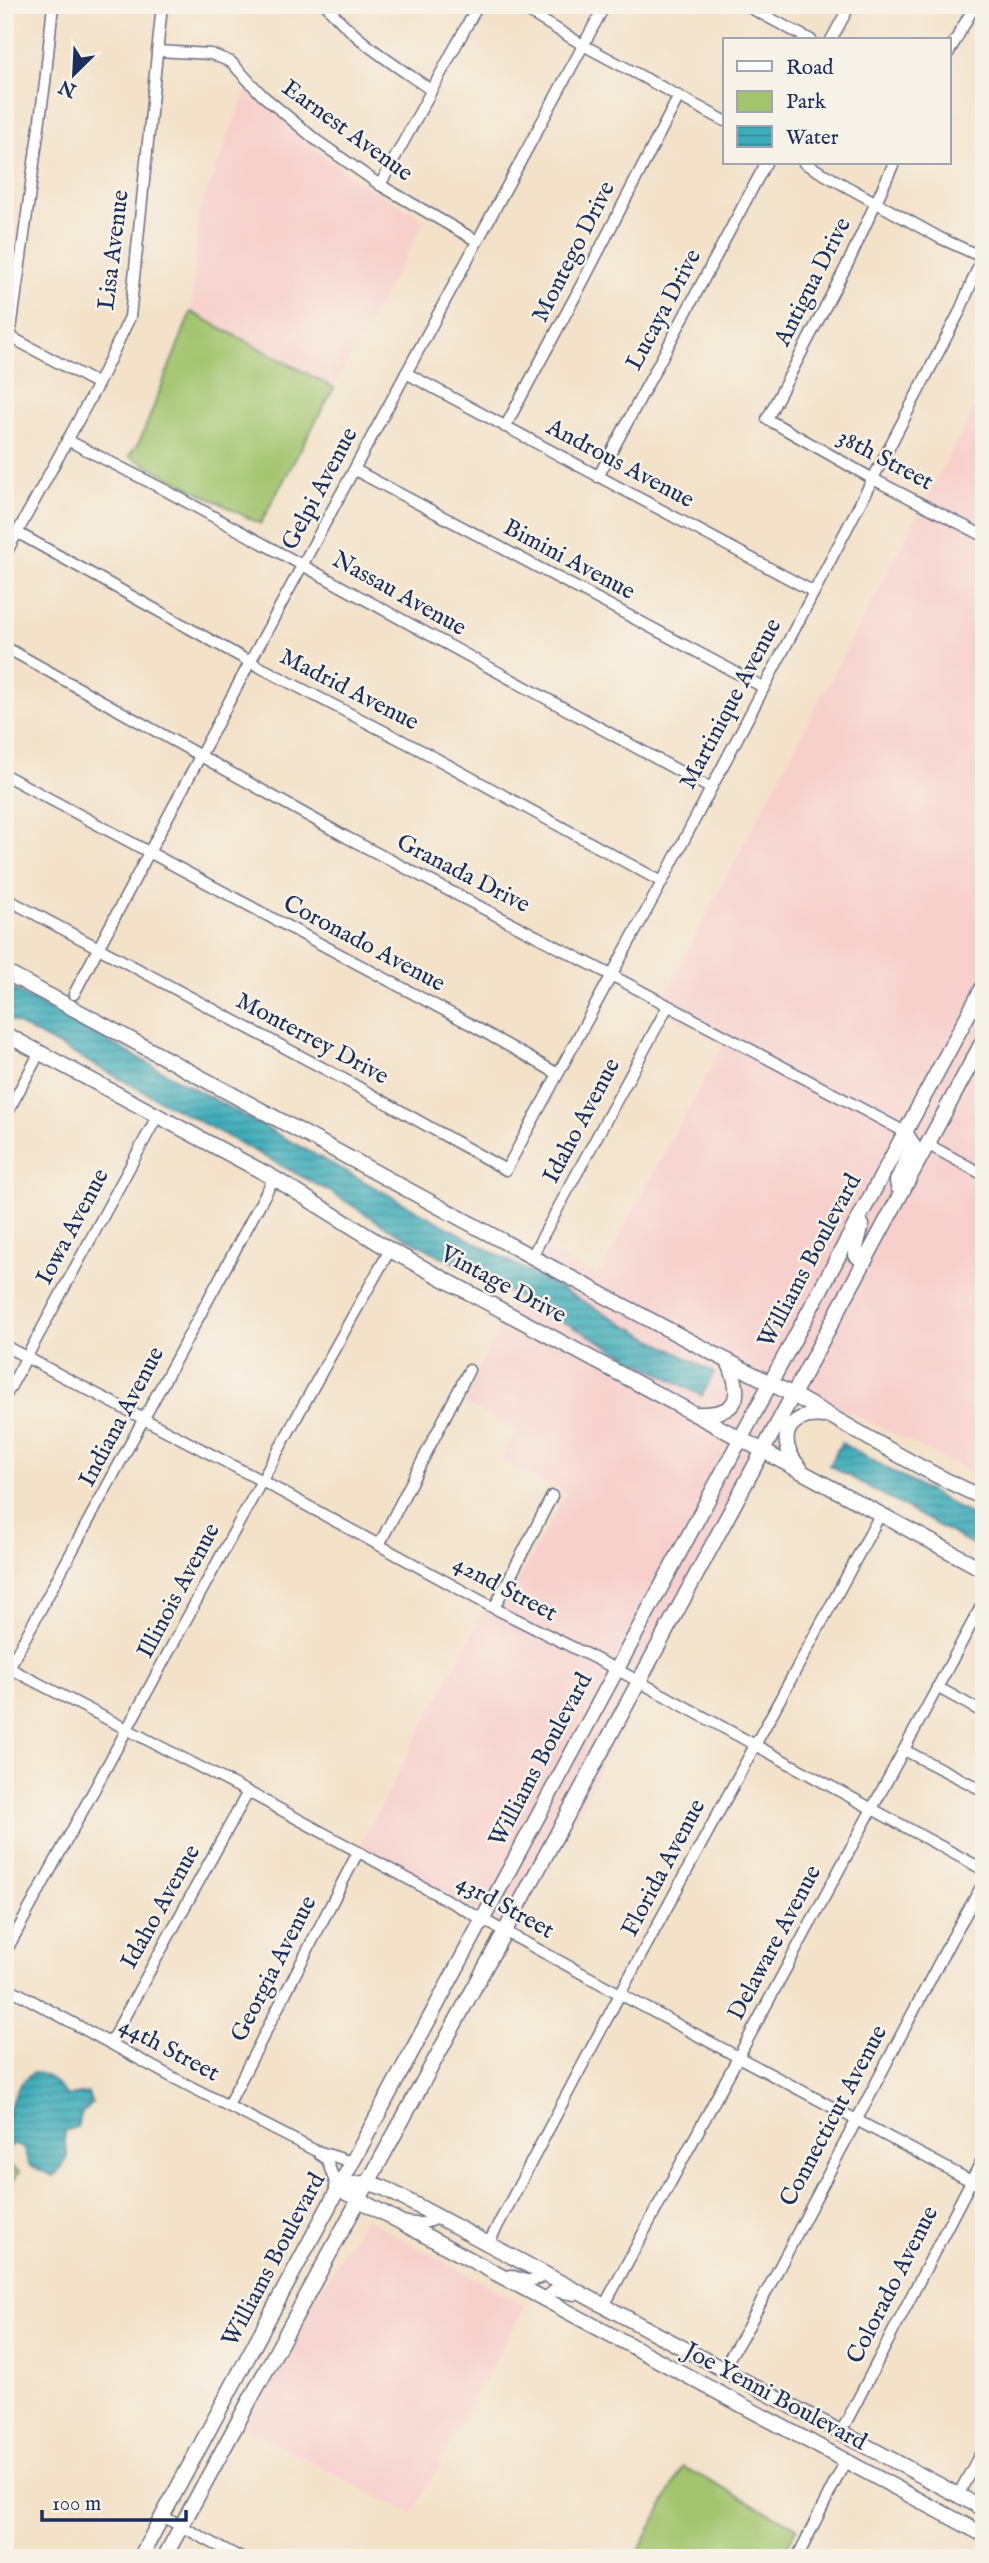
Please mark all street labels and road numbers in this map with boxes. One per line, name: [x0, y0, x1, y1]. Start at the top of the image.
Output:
street label: Earnest Avenue: [275, 73, 419, 189]
street label: Montego Drive: [525, 176, 623, 328]
street label: Lisa Avenue: [91, 188, 137, 312]
street label: Antigua Drive: [767, 212, 859, 353]
street label: Lucaya Drive: [619, 244, 709, 376]
street label: Androus Avenue: [540, 412, 699, 516]
street label: Gelpi Avenue: [275, 422, 365, 556]
street label: 38th Street: [832, 422, 938, 498]
street label: Bimini Avenue: [498, 512, 640, 608]
street label: Nassau Avenue: [326, 544, 472, 644]
street label: Martinique Avenue: [673, 613, 789, 795]
street label: Madrid Avenue: [274, 642, 424, 738]
street label: Granada Drive: [391, 827, 535, 921]
street label: Coronado Avenue: [278, 888, 450, 1000]
street label: Monterrey Drive: [230, 986, 394, 1092]
street label: Idaho Avenue: [536, 1053, 628, 1189]
street label: Iowa Avenue: [29, 1163, 117, 1291]
street label: Williams Boulevard: [751, 1168, 869, 1353]
street label: Vintage Drive: [434, 1238, 571, 1331]
street label: Indiana Avenue: [72, 1342, 172, 1492]
street label: Illinois Avenue: [130, 1518, 228, 1664]
street label: 42nd Street: [448, 1549, 562, 1629]
street label: Williams Boulevard: [482, 1667, 600, 1852]
street label: Florida Avenue: [615, 1794, 713, 1942]
street label: Idaho Avenue: [114, 1839, 208, 1975]
street label: Delaware Avenue: [721, 1860, 829, 2026]
street label: 43rd Street: [451, 1867, 559, 1947]
street label: Georgia Avenue: [224, 1891, 324, 2047]
street label: 44th Street: [113, 2011, 225, 2089]
street label: Connecticut Avenue: [773, 2020, 895, 2212]
street label: Williams Boulevard: [215, 2167, 333, 2352]
street label: Colorado Avenue: [840, 2201, 946, 2369]
street label: Joe Yenni Boulevard: [676, 2334, 872, 2458]

